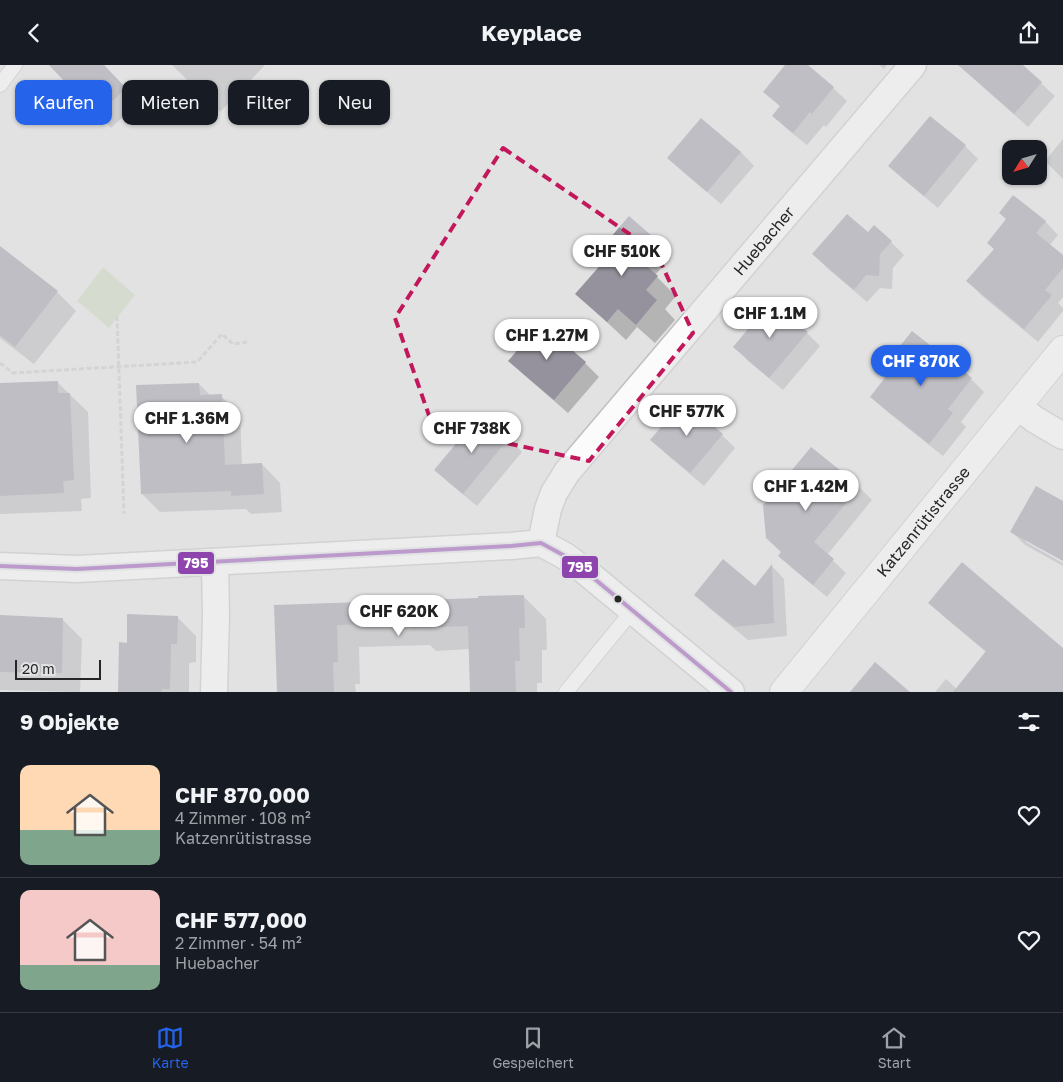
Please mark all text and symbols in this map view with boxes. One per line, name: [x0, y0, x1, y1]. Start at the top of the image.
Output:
icon: back: [20, 19, 48, 47]
text: Keyplace: [481, 19, 582, 46]
icon: share: [1015, 19, 1043, 47]
chip: Kaufen: [15, 80, 112, 125]
chip: Mieten: [122, 80, 218, 125]
chip: Filter: [228, 80, 309, 125]
chip: Neu: [319, 80, 390, 125]
north arrow: [1002, 140, 1048, 185]
map controls: [1002, 140, 1047, 185]
street label: Huebacher: [729, 202, 798, 279]
pin: CHF 510K: [570, 235, 674, 277]
text: CHF 510K: [583, 241, 661, 261]
pin: CHF 1.1M: [718, 297, 822, 339]
text: CHF 1.1M: [734, 303, 806, 323]
pin: CHF 1.27M: [490, 319, 604, 361]
text: CHF 1.27M: [505, 325, 589, 345]
pin: CHF 870K: [869, 345, 973, 387]
text: CHF 870K: [882, 351, 960, 371]
pin: CHF 577K: [635, 395, 739, 437]
pin: CHF 1.36M: [130, 401, 244, 444]
text: CHF 577K: [649, 401, 725, 421]
text: CHF 1.36M: [145, 408, 229, 428]
pin: CHF 738K: [420, 411, 524, 454]
text: CHF 738K: [433, 418, 511, 438]
street label: Katzenrütistrasse: [872, 462, 974, 581]
pin: CHF 1.42M: [749, 469, 863, 512]
text: CHF 1.42M: [764, 476, 848, 496]
line badge: 795: [177, 551, 215, 575]
text: 795: [183, 554, 209, 571]
line badge: 795: [561, 555, 599, 579]
text: 795: [567, 558, 593, 575]
unlabelled marker: [613, 594, 623, 604]
pin: CHF 620K: [347, 595, 451, 637]
text: CHF 620K: [360, 601, 438, 621]
scale bar: [15, 657, 101, 680]
text: 20 m: [22, 660, 55, 677]
icon: filters: [1015, 708, 1043, 736]
text: 9 Objekte: [20, 709, 119, 735]
text: CHF 870,000: [175, 782, 310, 808]
icon: home: [60, 785, 120, 845]
icon: heart: [1015, 801, 1043, 829]
text: 4 Zimmer · 108 m²: [175, 808, 311, 828]
text: Katzenrütistrasse: [175, 828, 312, 848]
text: CHF 577,000: [175, 907, 307, 933]
icon: home: [60, 910, 120, 970]
icon: heart: [1015, 926, 1043, 954]
text: 2 Zimmer · 54 m²: [175, 933, 302, 953]
text: Huebacher: [175, 953, 259, 973]
tab: Karte: [152, 1024, 189, 1071]
tab: Gespeichert: [492, 1024, 574, 1071]
tab: Start: [878, 1024, 911, 1071]

